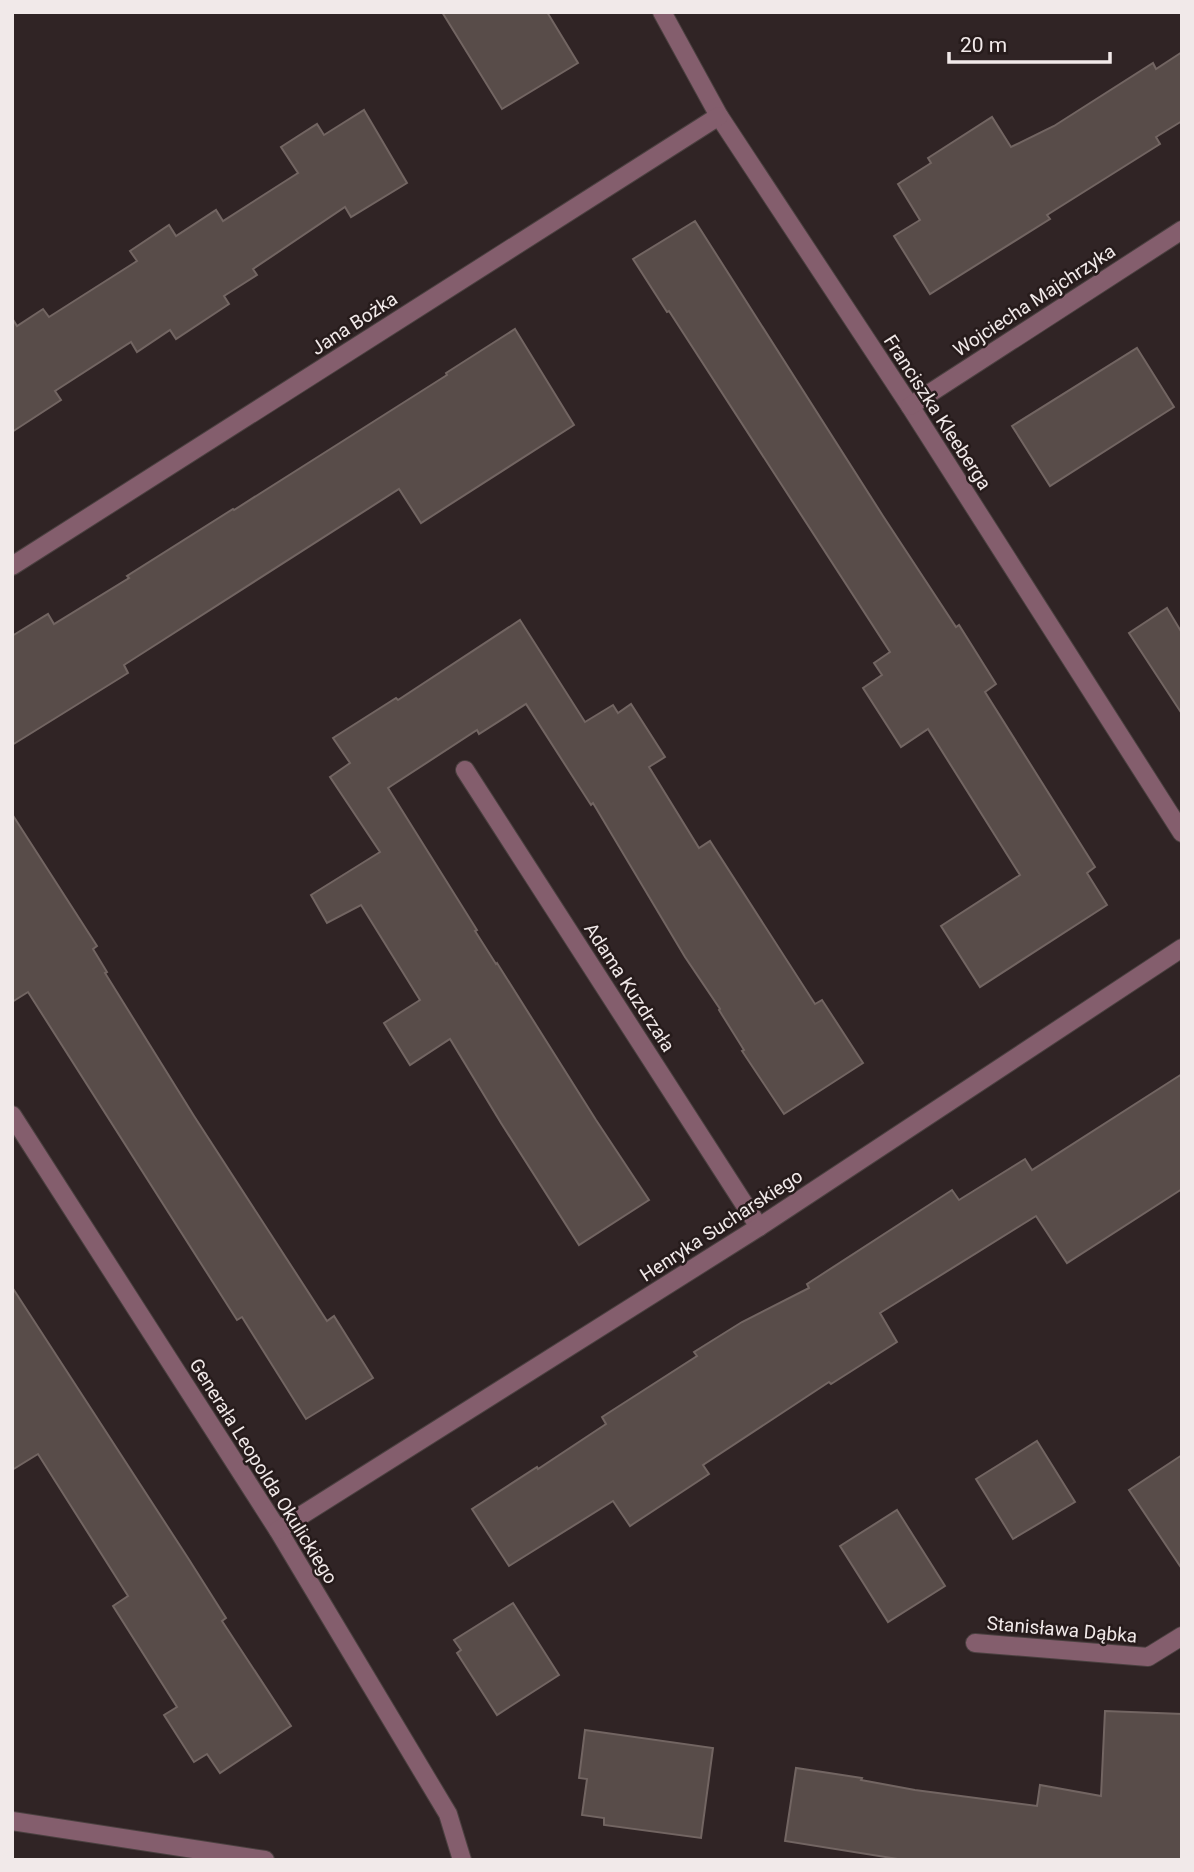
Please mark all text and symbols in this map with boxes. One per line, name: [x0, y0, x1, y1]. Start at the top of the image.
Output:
scale bar: [949, 21, 1110, 65]
text: 20 m: [960, 33, 1007, 57]
street label: Wojciecha Majchrzyka: [949, 239, 1120, 361]
street label: Jana Bożka: [307, 287, 402, 360]
street label: Franciszka Kleeberga: [879, 330, 996, 494]
street label: Adama Kuzdrzała: [579, 919, 680, 1056]
street label: Henryka Sucharskiego: [636, 1164, 807, 1287]
street label: Generała Leopolda Okulickiego: [185, 1354, 343, 1588]
street label: Stanisława Dąbka: [986, 1611, 1138, 1648]

